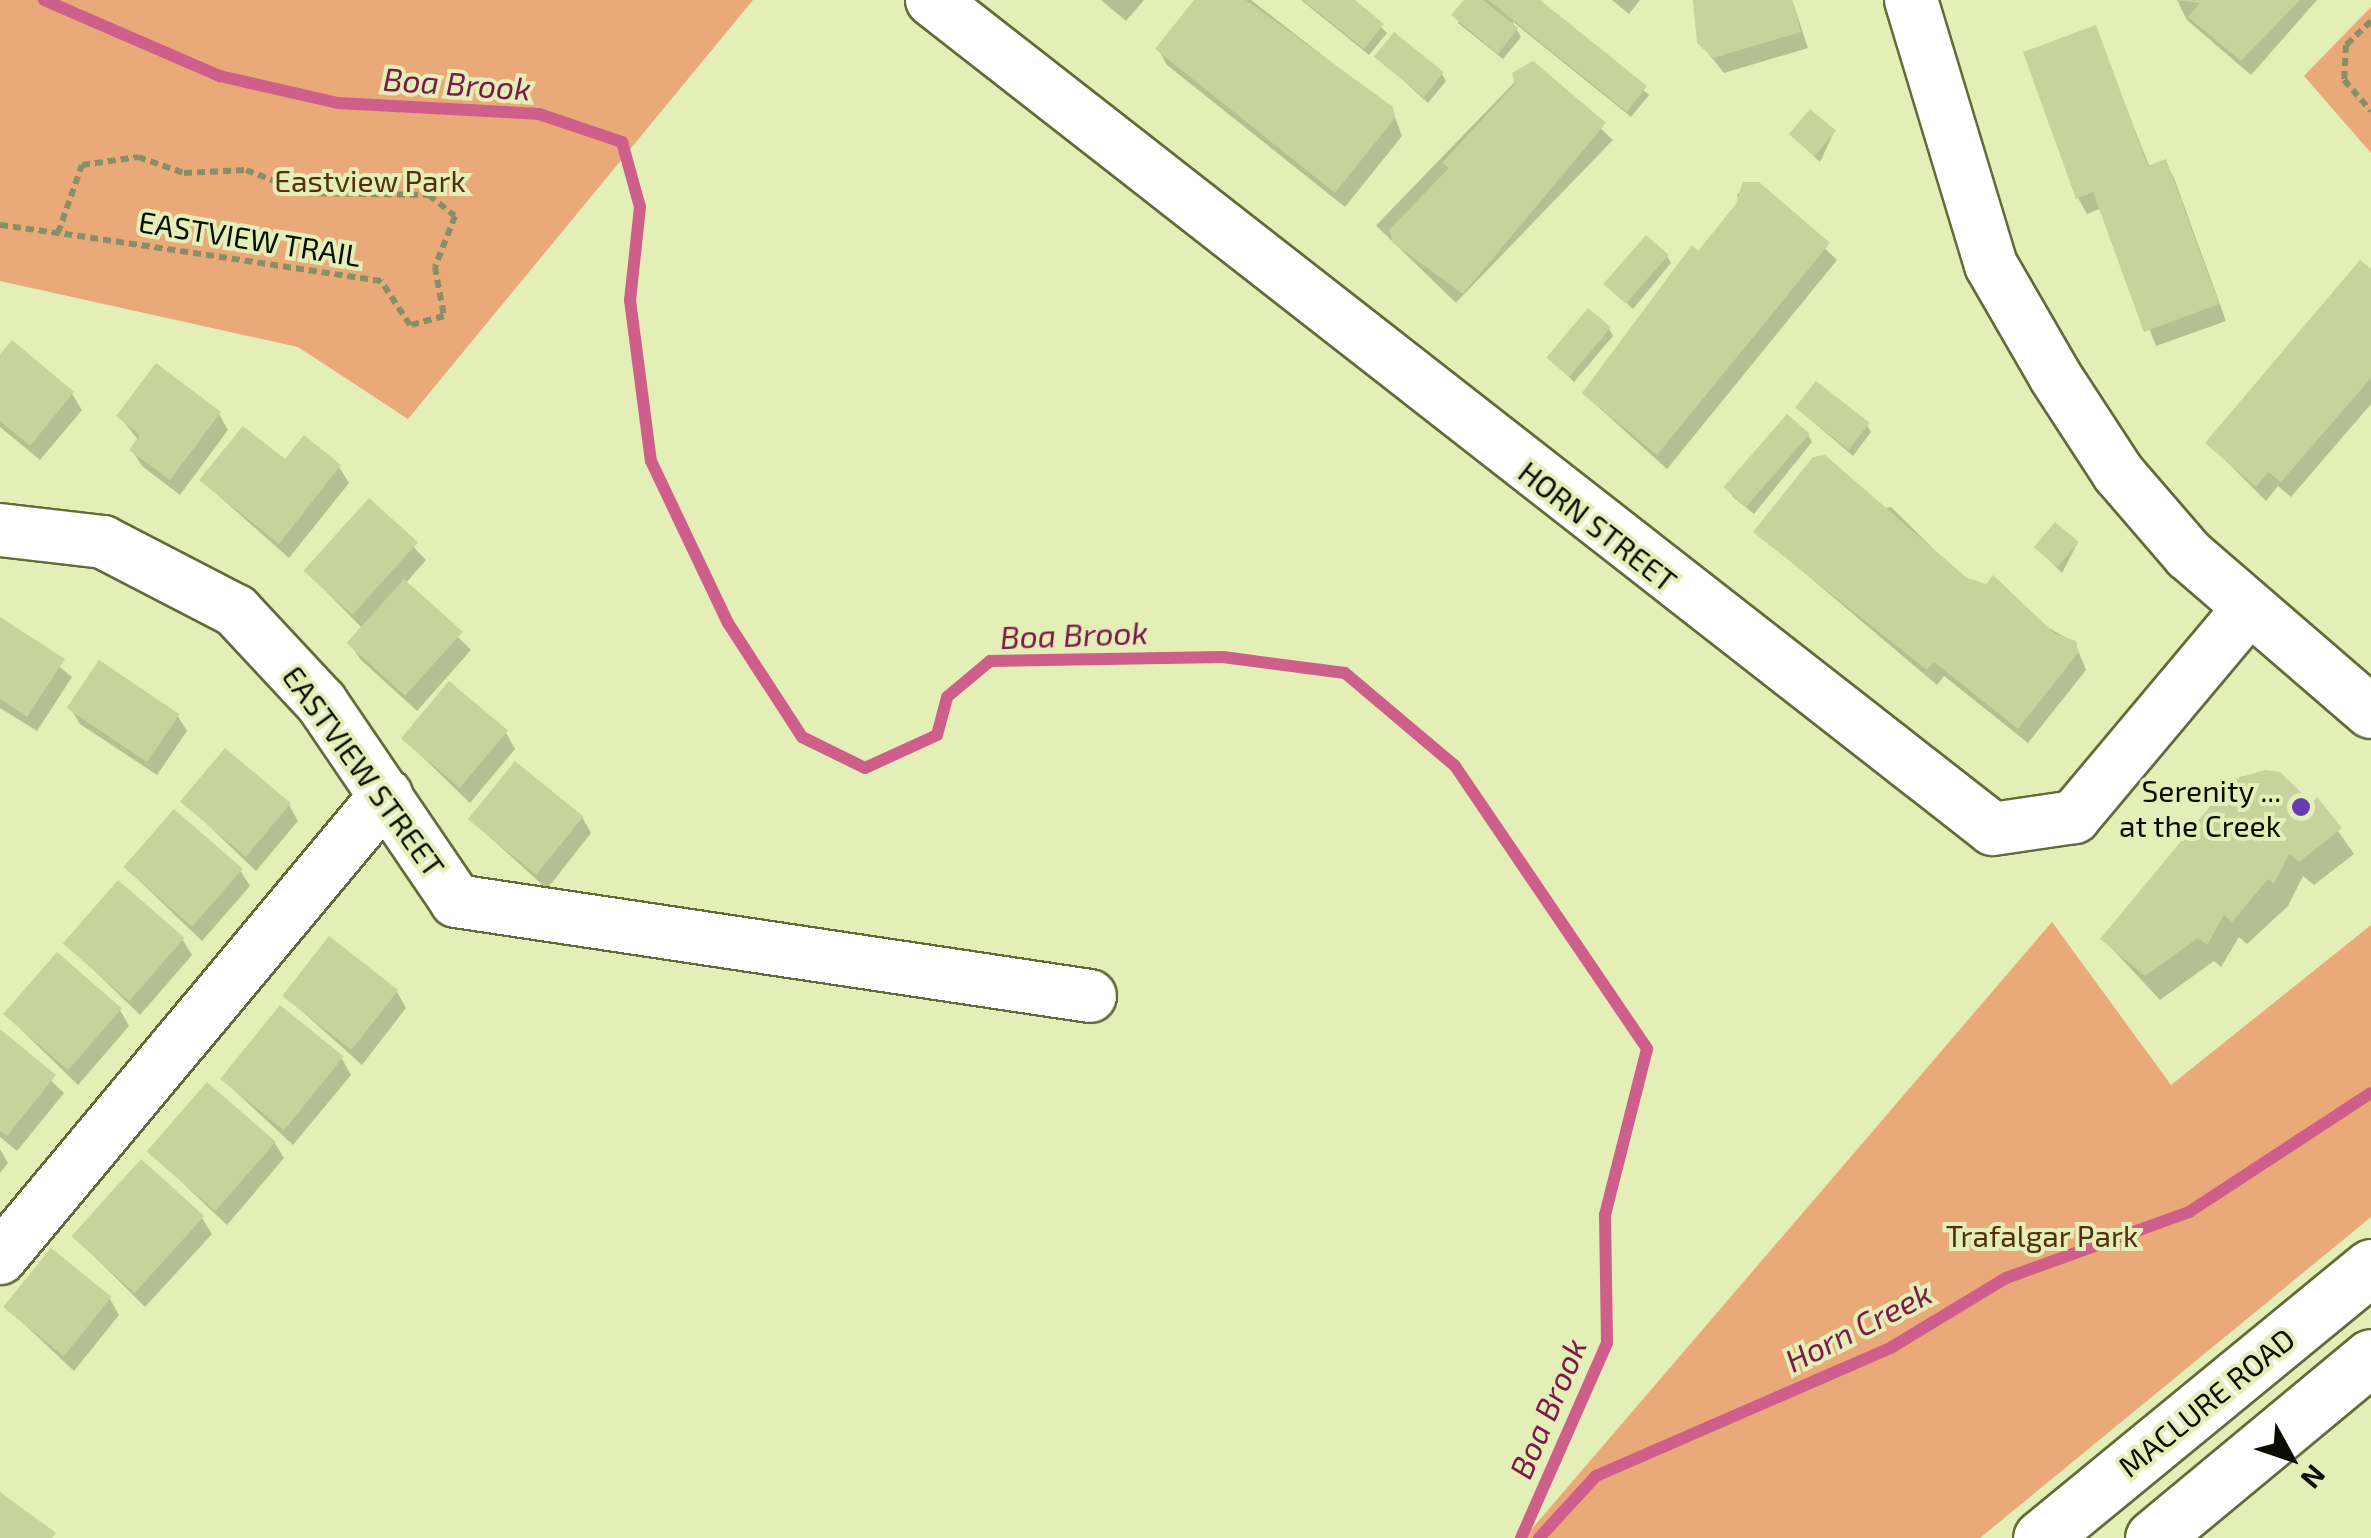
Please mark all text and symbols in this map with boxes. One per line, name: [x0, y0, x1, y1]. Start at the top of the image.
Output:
water label: Boa Brook: [382, 59, 532, 107]
park label: Eastview Park: [274, 162, 466, 198]
street label: EASTVIEW TRAIL: [136, 203, 364, 273]
street label: HORN STREET: [1512, 453, 1684, 599]
water label: Boa Brook: [999, 612, 1149, 656]
street label: EASTVIEW STREET: [275, 659, 453, 883]
place label: Serenity ... at the Creek: [2119, 772, 2281, 842]
marker: Serenity ... at the Creek: [2290, 796, 2312, 818]
park label: Trafalgar Park: [1945, 1217, 2139, 1253]
water label: Horn Creek: [1778, 1273, 1938, 1379]
street label: MACLURE ROAD: [2111, 1320, 2301, 1484]
water label: Boa Brook: [1500, 1332, 1594, 1484]
north arrow: [2241, 1408, 2341, 1508]
text: N: [2294, 1459, 2334, 1496]

